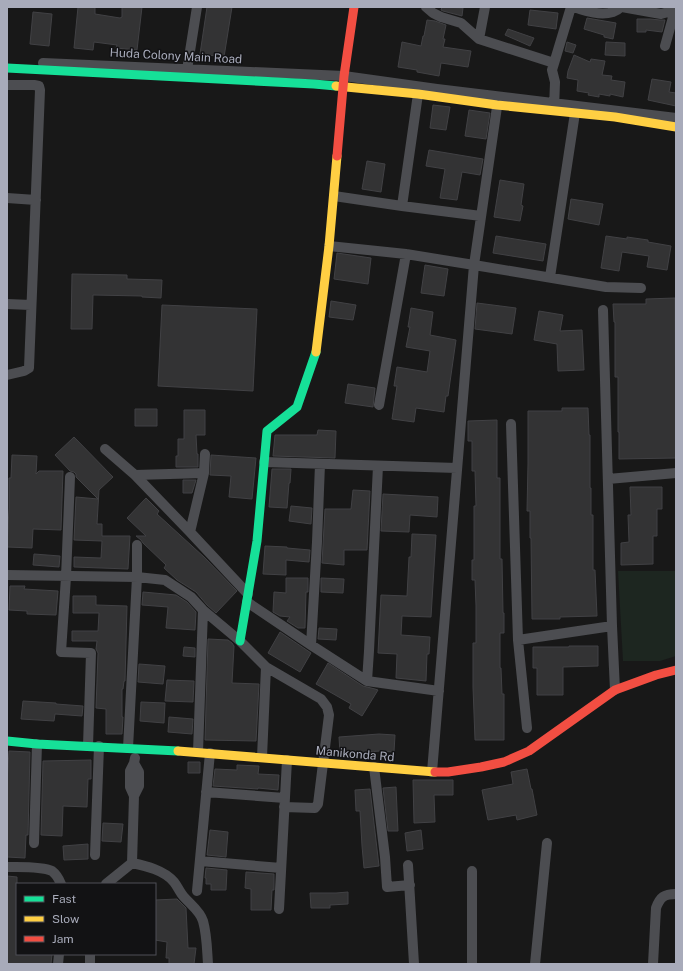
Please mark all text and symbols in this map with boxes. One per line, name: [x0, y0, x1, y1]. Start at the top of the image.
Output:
street label: Huda Colony Main Road: [109, 46, 243, 66]
street label: Manikonda Rd: [315, 744, 395, 764]
legend: [16, 883, 156, 955]
text: Fast: [52, 892, 77, 906]
text: Slow: [52, 912, 80, 926]
text: Jam: [52, 932, 74, 946]

